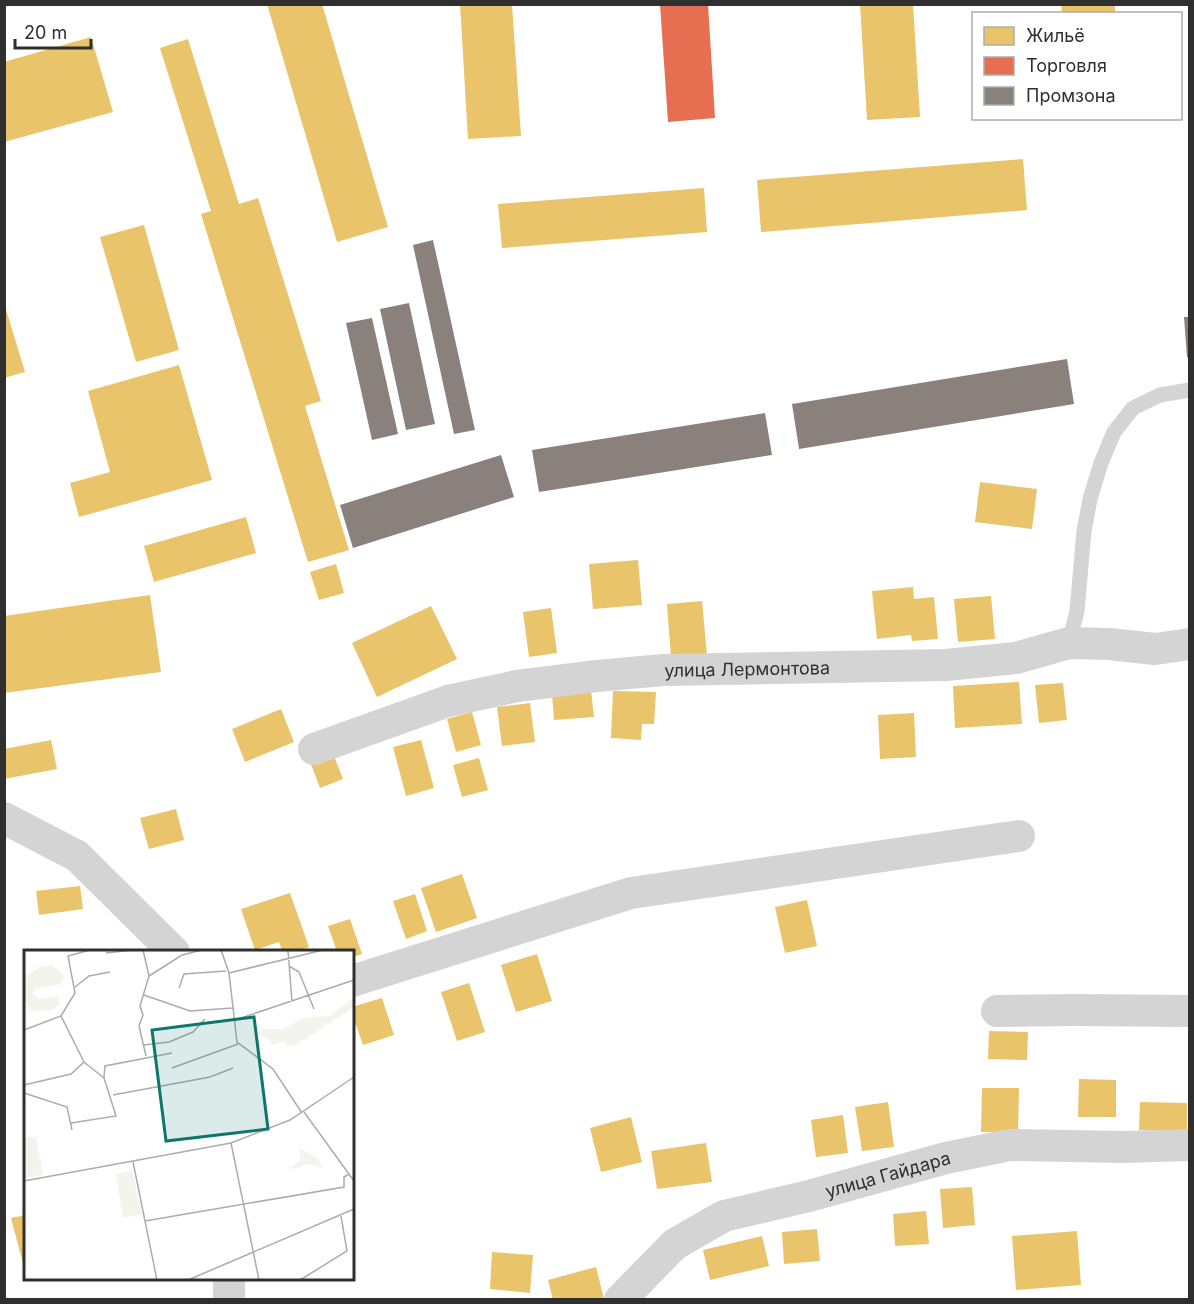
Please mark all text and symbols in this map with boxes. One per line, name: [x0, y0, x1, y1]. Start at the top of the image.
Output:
scale bar: [15, 12, 92, 50]
legend: [972, 12, 1182, 120]
text: 20 m: [24, 22, 67, 43]
text: Жильё: [1026, 25, 1085, 46]
text: Торговля: [1026, 55, 1107, 76]
text: Промзона: [1026, 85, 1116, 106]
street label: улица Лермонтова: [664, 657, 830, 680]
inset map: [24, 950, 354, 1280]
street label: улица Гайдара: [823, 1147, 953, 1201]

